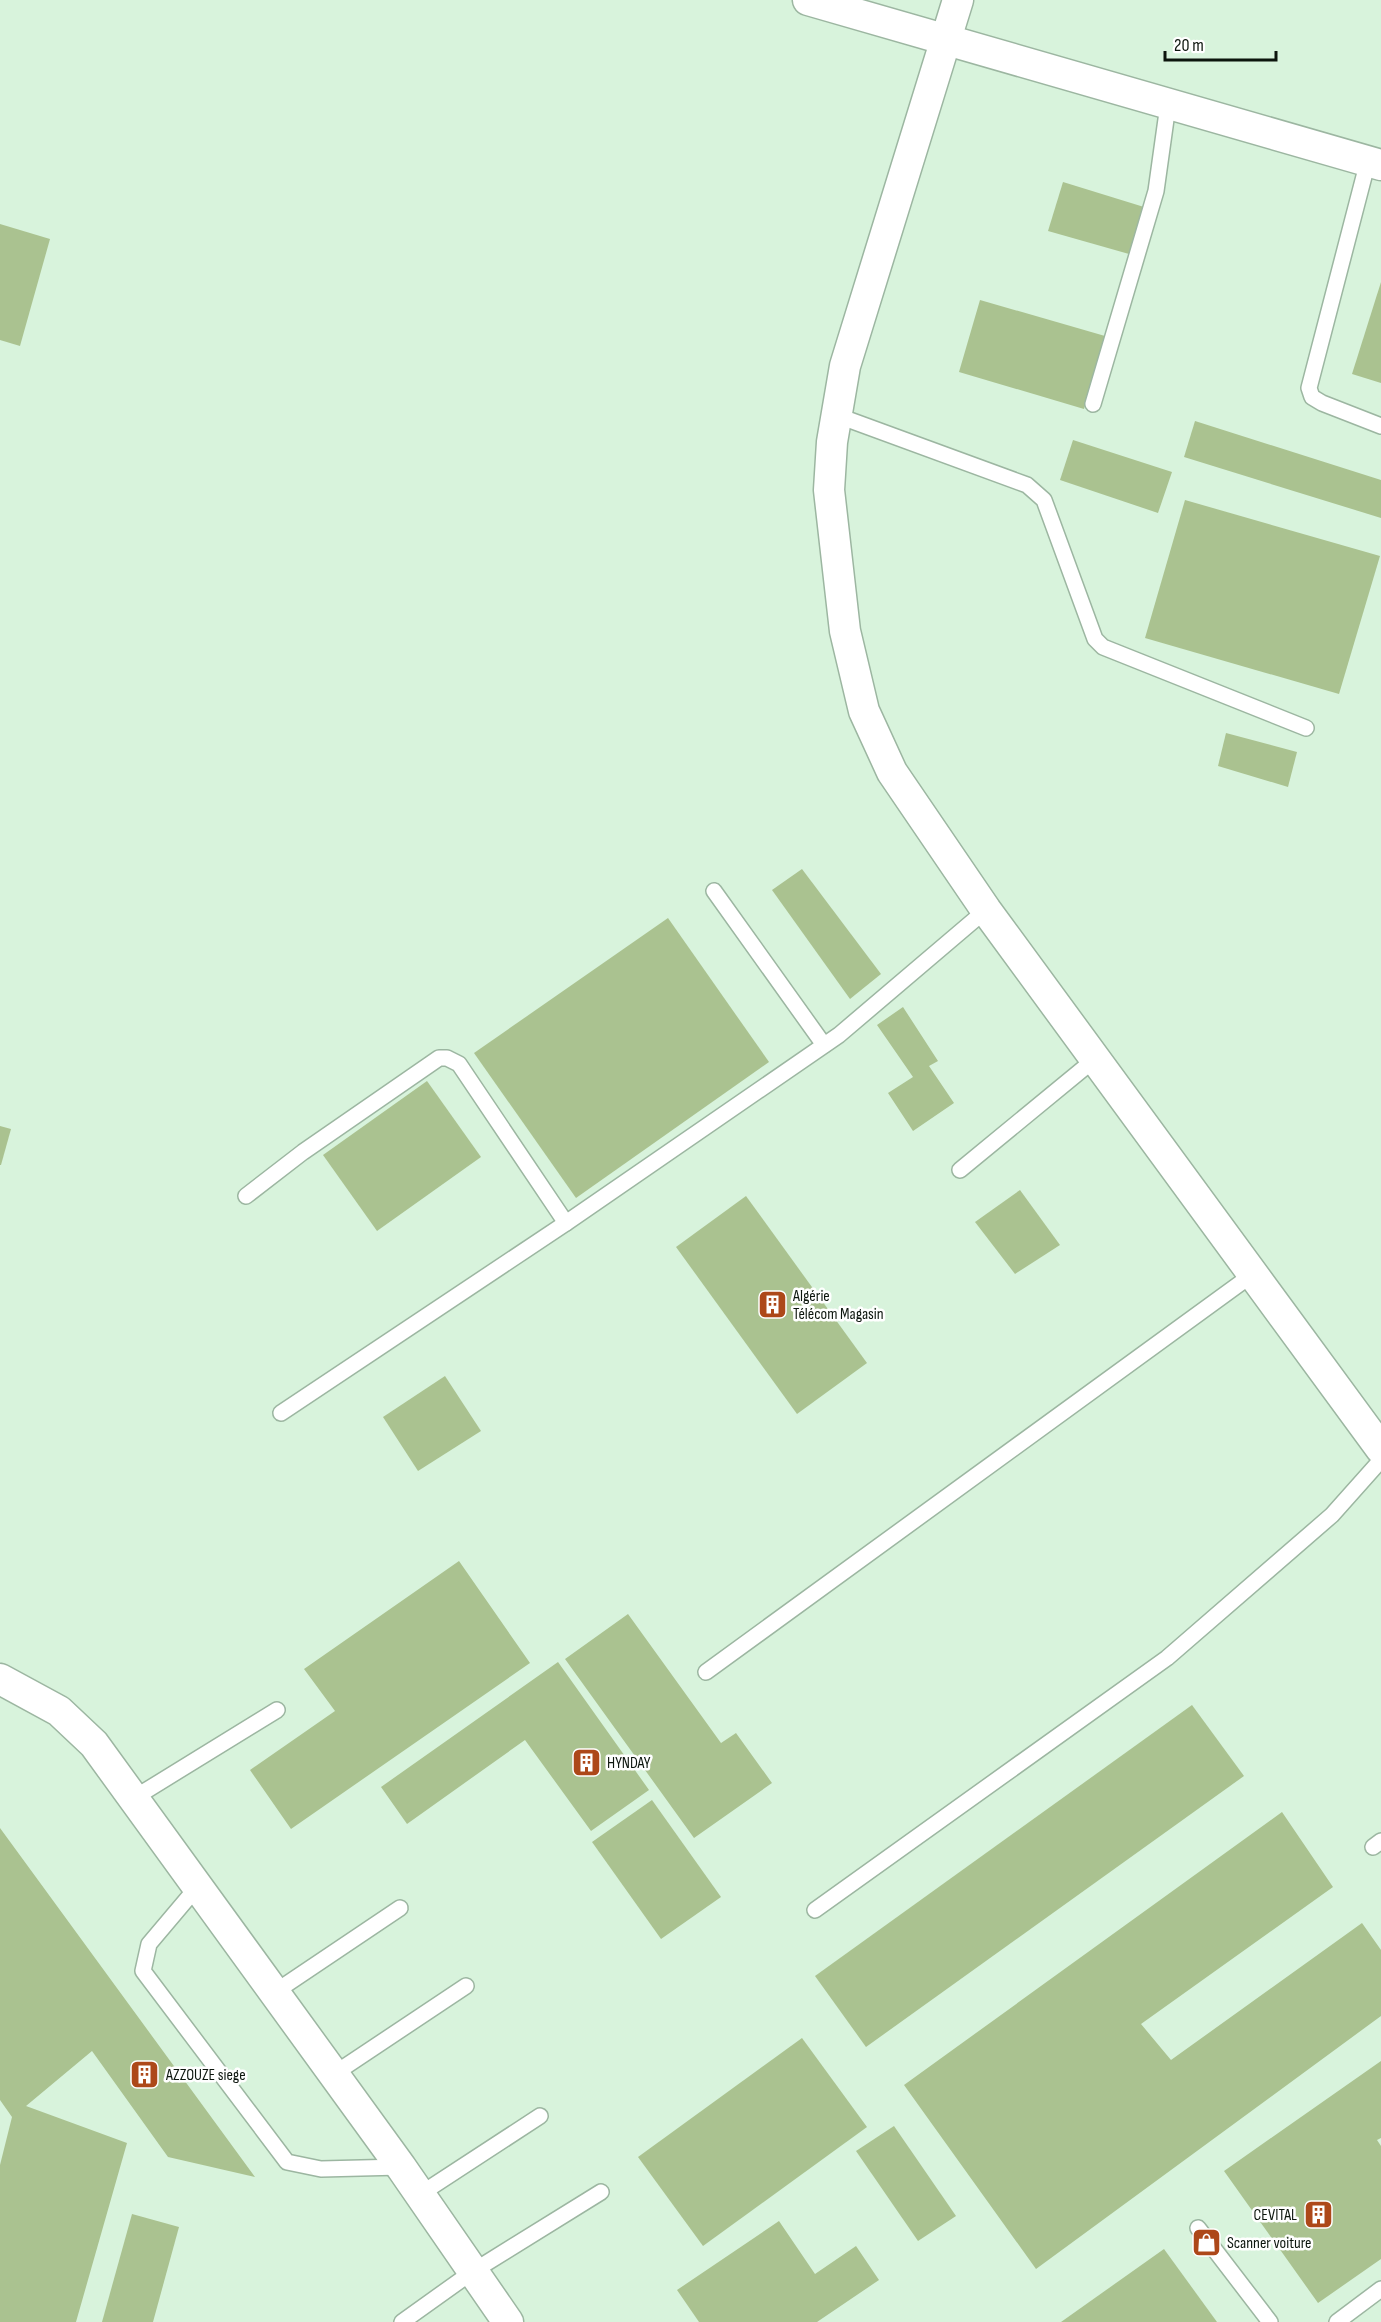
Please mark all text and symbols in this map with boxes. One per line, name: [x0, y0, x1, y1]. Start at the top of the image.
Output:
scale bar: [1165, 24, 1276, 62]
text: 20 m: [1174, 35, 1204, 56]
place label: Algérie Télécom Magasin: [792, 1287, 884, 1324]
building icon: Algérie Télécom Magasin: [756, 1289, 788, 1321]
building icon: HYNDAY: [570, 1747, 602, 1779]
place label: HYNDAY: [607, 1754, 651, 1773]
building icon: AZZOUZE siege: [129, 2059, 161, 2091]
place label: AZZOUZE siege: [165, 2066, 246, 2085]
building icon: CEVITAL: [1302, 2199, 1334, 2231]
place label: CEVITAL: [1254, 2206, 1297, 2225]
shop icon: Scanner voiture: [1190, 2227, 1222, 2259]
place label: Scanner voiture: [1227, 2234, 1311, 2253]

